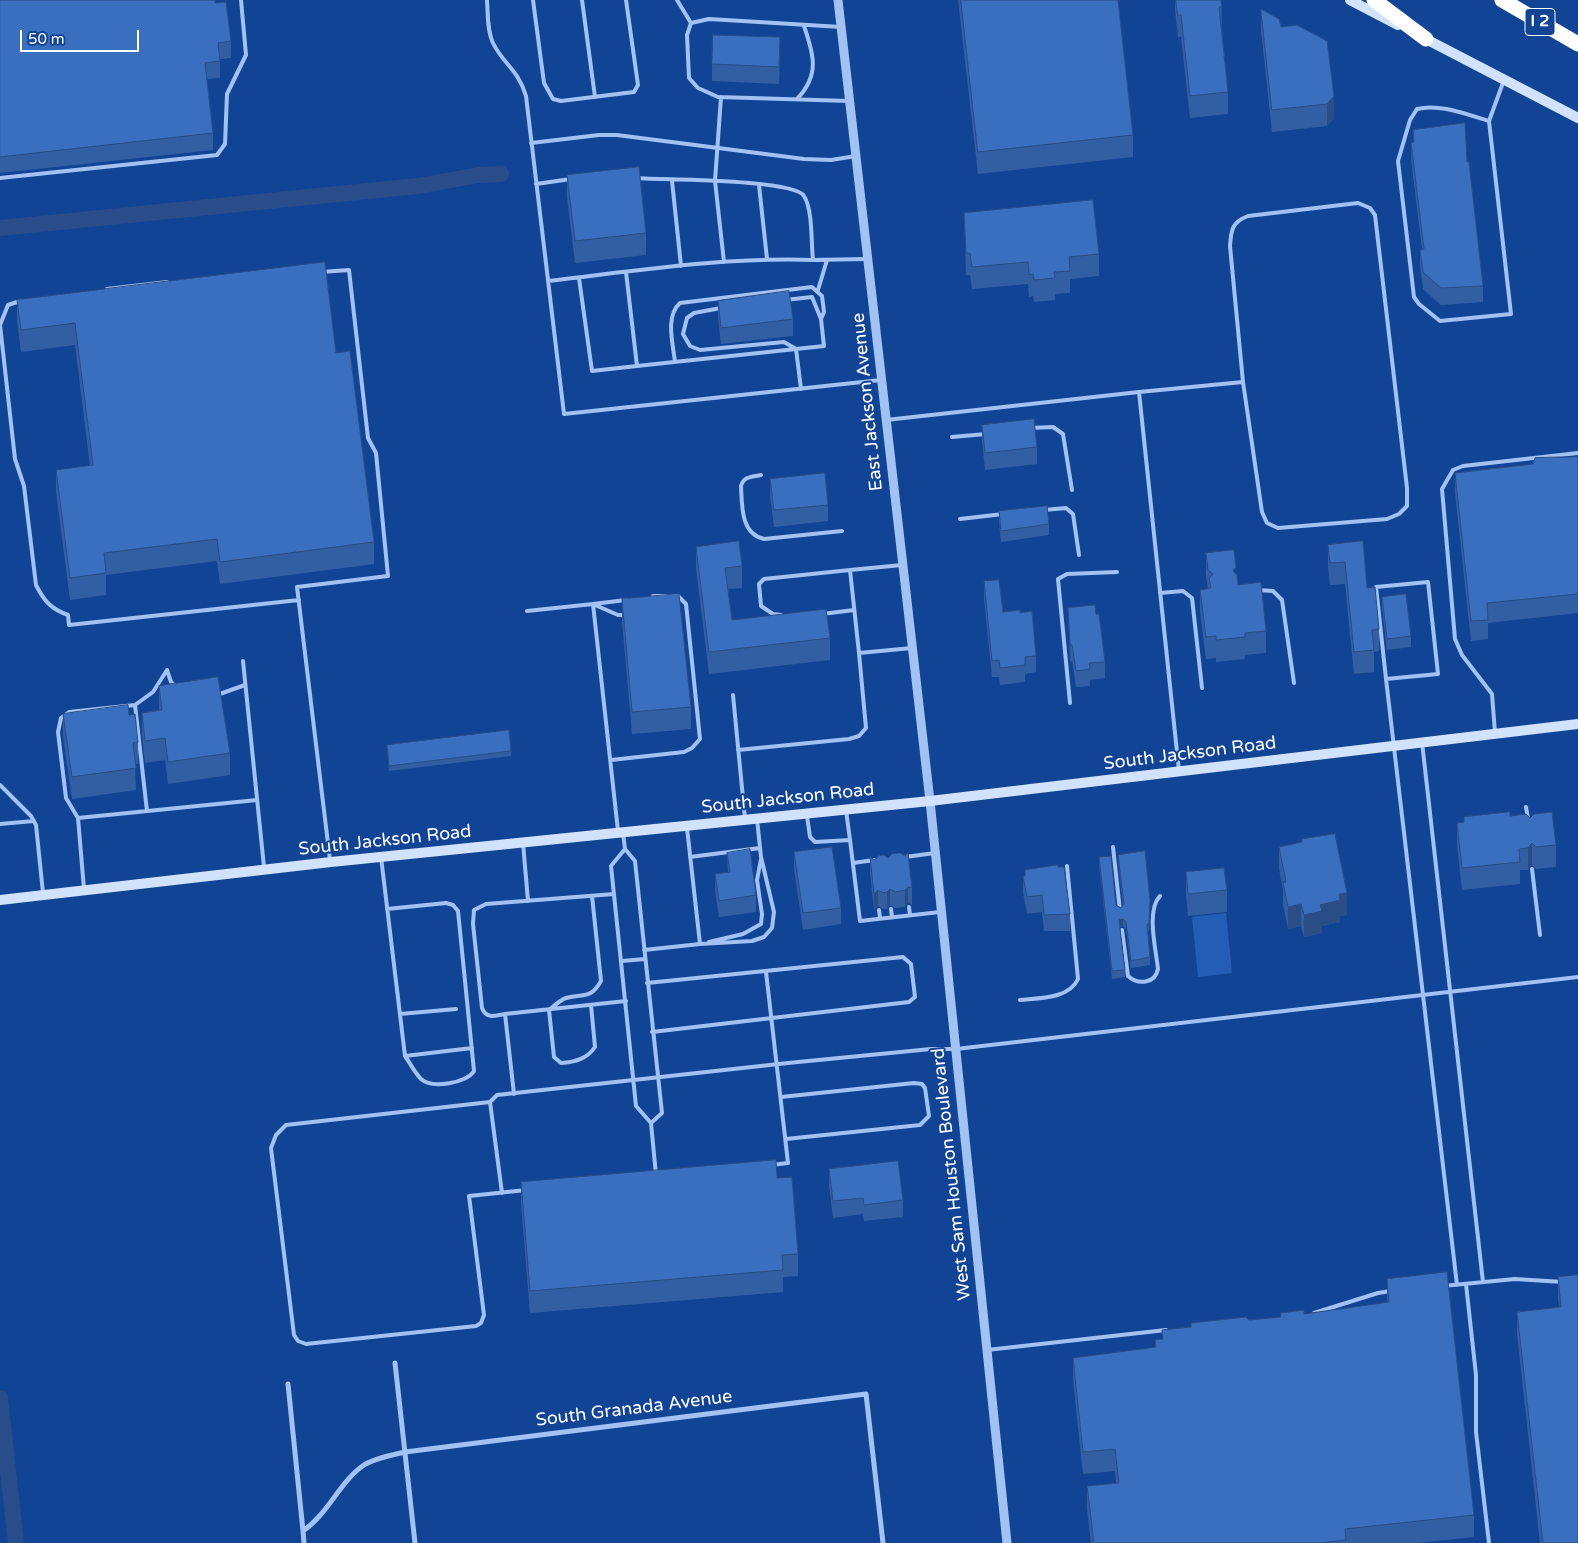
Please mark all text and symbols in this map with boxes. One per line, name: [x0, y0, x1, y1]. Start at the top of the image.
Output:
road number: I 2: [1525, 8, 1555, 36]
scale bar: [22, 20, 141, 52]
text: 50 m: [28, 30, 65, 48]
street label: East Jackson Avenue: [848, 312, 888, 492]
street label: South Jackson Road: [1102, 733, 1278, 775]
street label: South Jackson Road: [700, 779, 876, 819]
street label: South Jackson Road: [297, 821, 473, 861]
street label: West Sam Houston Boulevard: [928, 1047, 976, 1301]
street label: South Granada Avenue: [535, 1386, 733, 1432]

